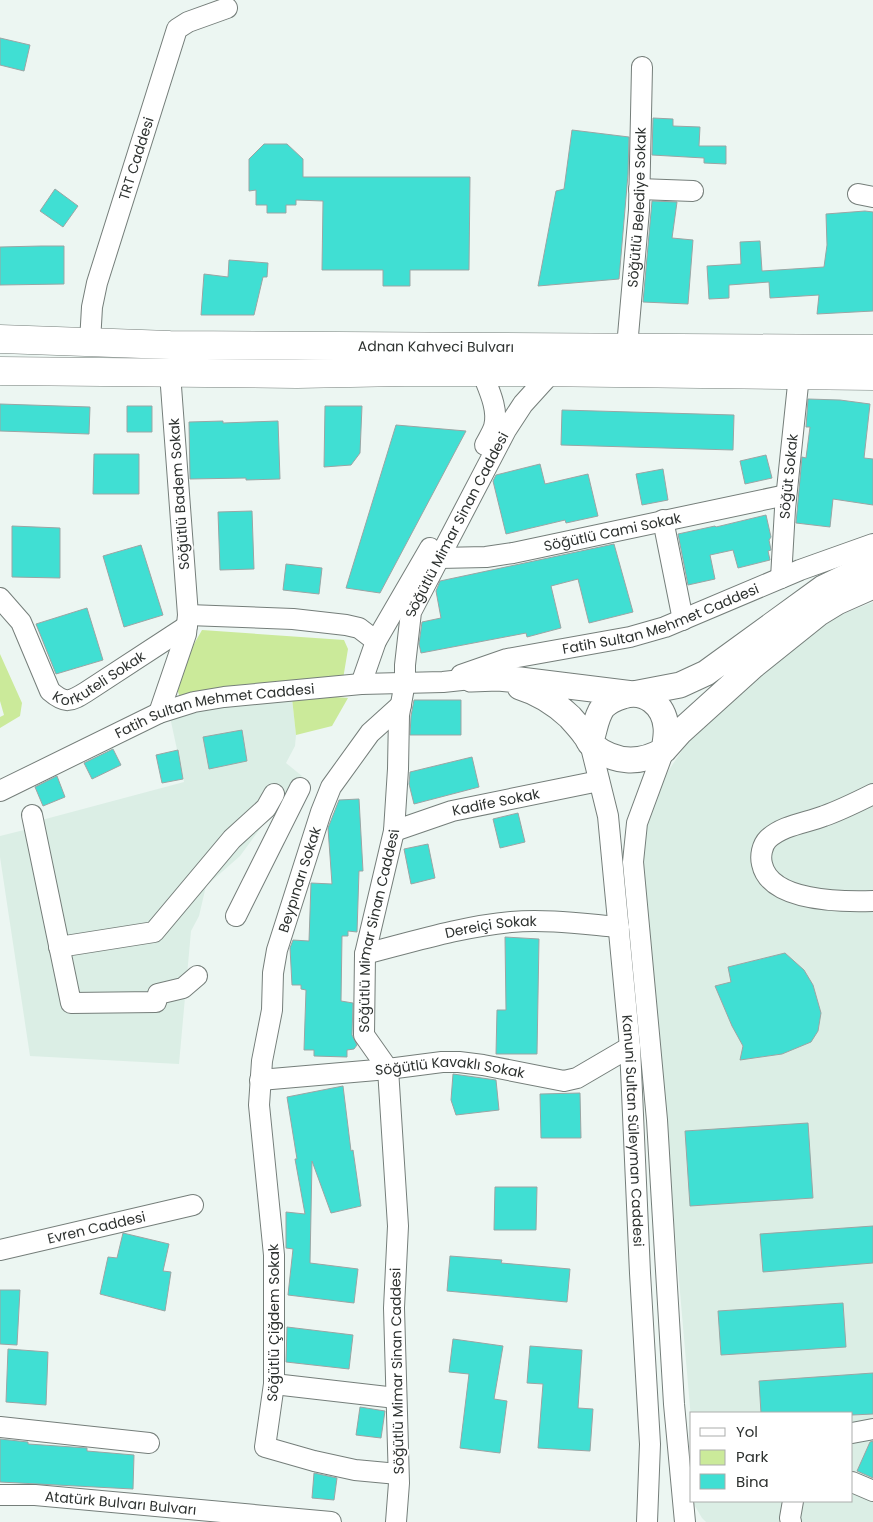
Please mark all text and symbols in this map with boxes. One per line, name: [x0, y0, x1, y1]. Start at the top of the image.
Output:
street label: TRT Caddesi: [114, 115, 159, 203]
street label: Söğütlü Belediye Sokak: [622, 126, 651, 288]
street label: Adnan Kahveci Bulvarı: [358, 336, 514, 357]
street label: Söğütlü Badem Sokak: [164, 417, 194, 571]
street label: Söğütlü Mimar Sinan Caddesi: [400, 428, 513, 618]
street label: Söğüt Sokak: [774, 432, 803, 519]
street label: Söğütlü Cami Sokak: [542, 507, 684, 556]
street label: Fatih Sultan Mehmet Caddesi: [561, 579, 762, 659]
street label: Korkuteli Sokak: [49, 646, 150, 711]
street label: Fatih Sultan Mehmet Caddesi: [111, 678, 315, 743]
street label: Kadife Sokak: [450, 783, 542, 821]
street label: Beypınarı Sokak: [273, 823, 326, 935]
street label: Söğütlü Mimar Sinan Caddesi: [354, 829, 404, 1033]
street label: Dereiçi Sokak: [443, 911, 538, 943]
street label: Kanuni Sultan Süleyman Caddesi: [617, 1014, 649, 1247]
street label: Söğütlü Kavaklı Sokak: [374, 1052, 527, 1083]
street label: Evren Caddesi: [45, 1206, 148, 1249]
street label: Söğütlü Çiğdem Sokak: [262, 1242, 284, 1403]
street label: Söğütlü Mimar Sinan Caddesi: [385, 1268, 409, 1474]
legend: [690, 1412, 853, 1502]
text: Yol: [736, 1421, 758, 1442]
text: Park: [736, 1446, 768, 1467]
text: Bina: [736, 1471, 769, 1492]
street label: Atatürk Bulvarı Bulvarı: [44, 1486, 197, 1520]

